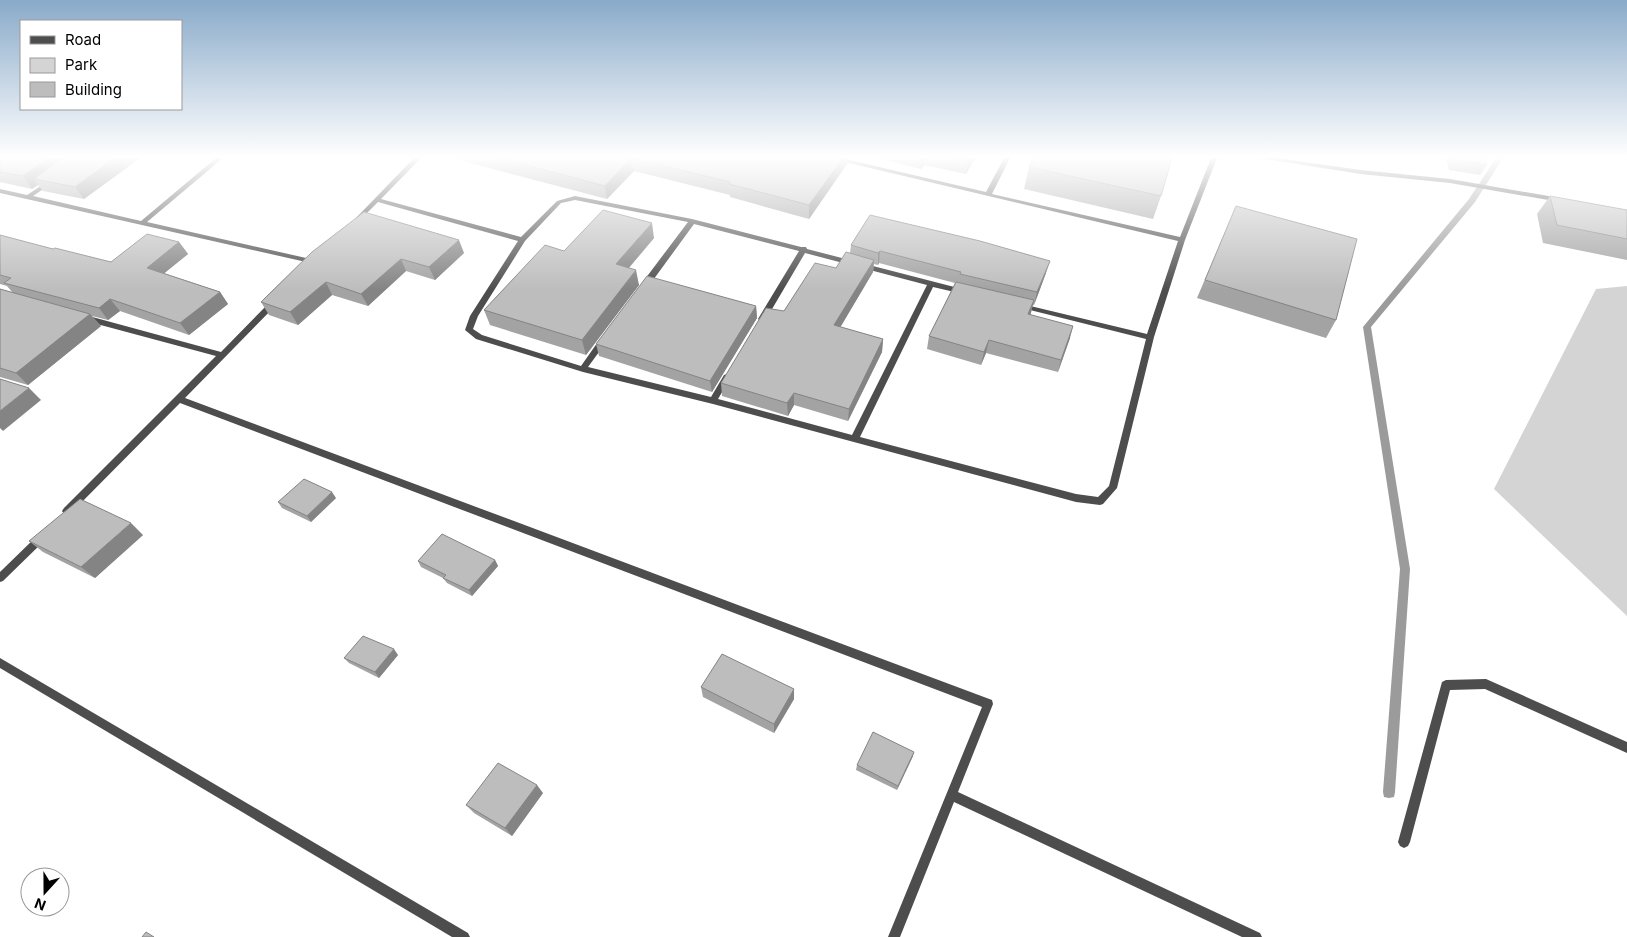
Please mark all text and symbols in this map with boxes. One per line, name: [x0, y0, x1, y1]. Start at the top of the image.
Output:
legend: [20, 20, 182, 110]
text: Road: [65, 30, 101, 49]
text: Park: [65, 55, 98, 74]
text: Building: [65, 80, 122, 99]
north arrow: [20, 867, 70, 917]
text: N: [32, 895, 48, 914]

